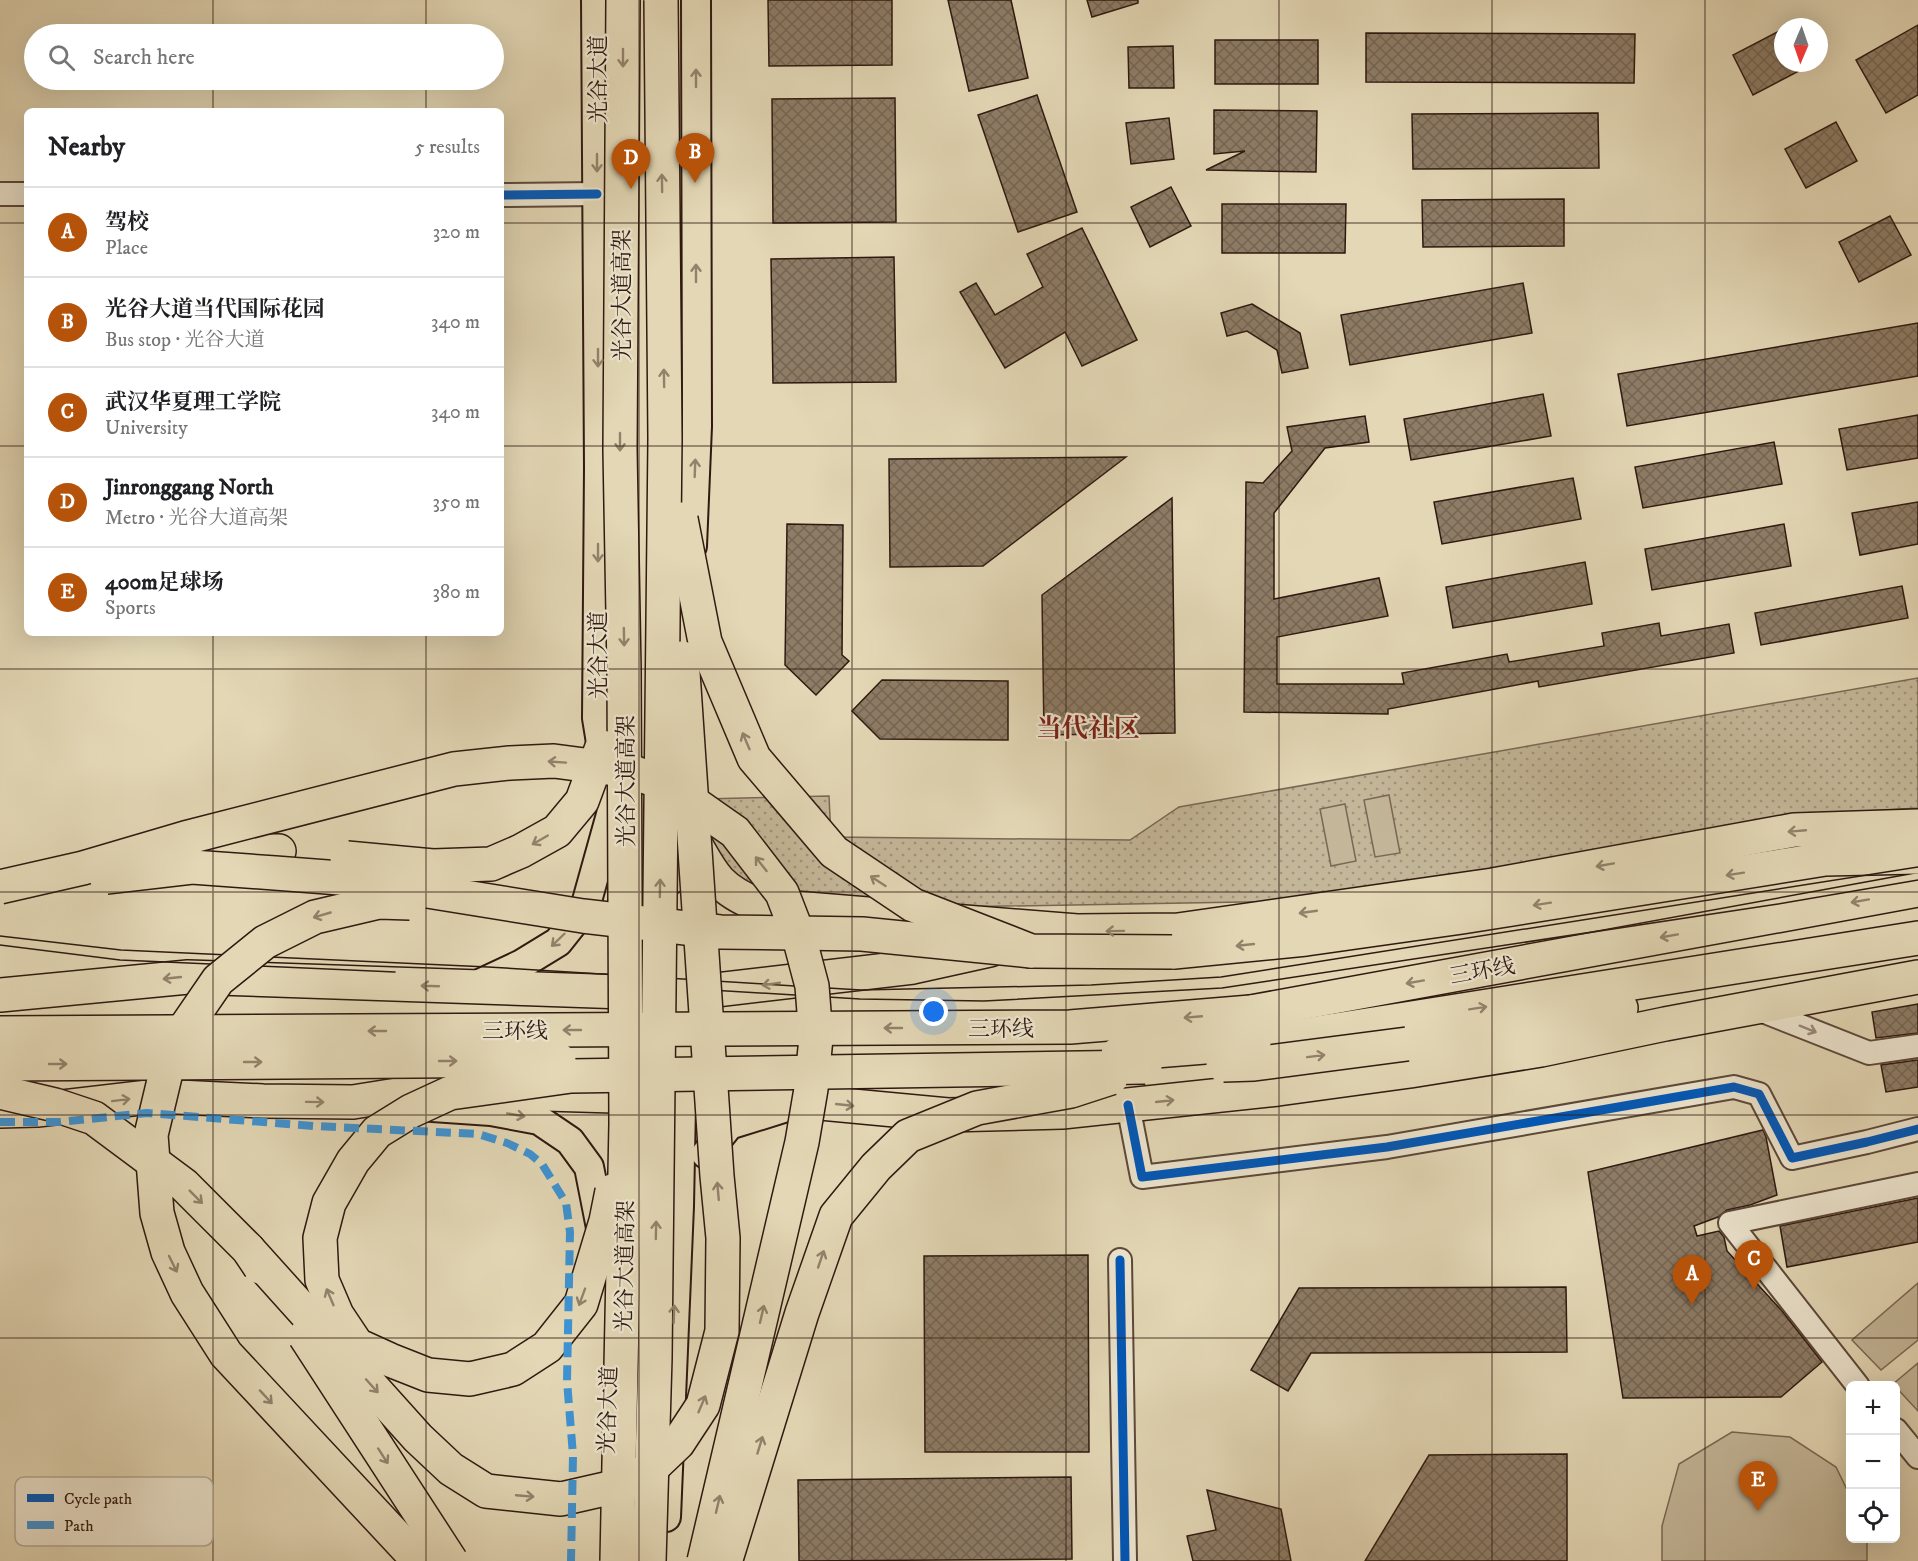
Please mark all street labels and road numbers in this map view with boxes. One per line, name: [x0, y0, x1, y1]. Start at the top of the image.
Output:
street label: 光谷大道: [585, 35, 612, 123]
street label: 光谷大道高架: [609, 229, 636, 361]
street label: 光谷大道: [585, 611, 612, 699]
street label: 光谷大道高架: [613, 715, 640, 847]
street label: 三环线: [1447, 952, 1517, 991]
street label: 三环线: [968, 1016, 1034, 1043]
street label: 三环线: [482, 1018, 548, 1045]
street label: 光谷大道高架: [611, 1200, 640, 1332]
street label: 光谷大道: [593, 1366, 624, 1455]

